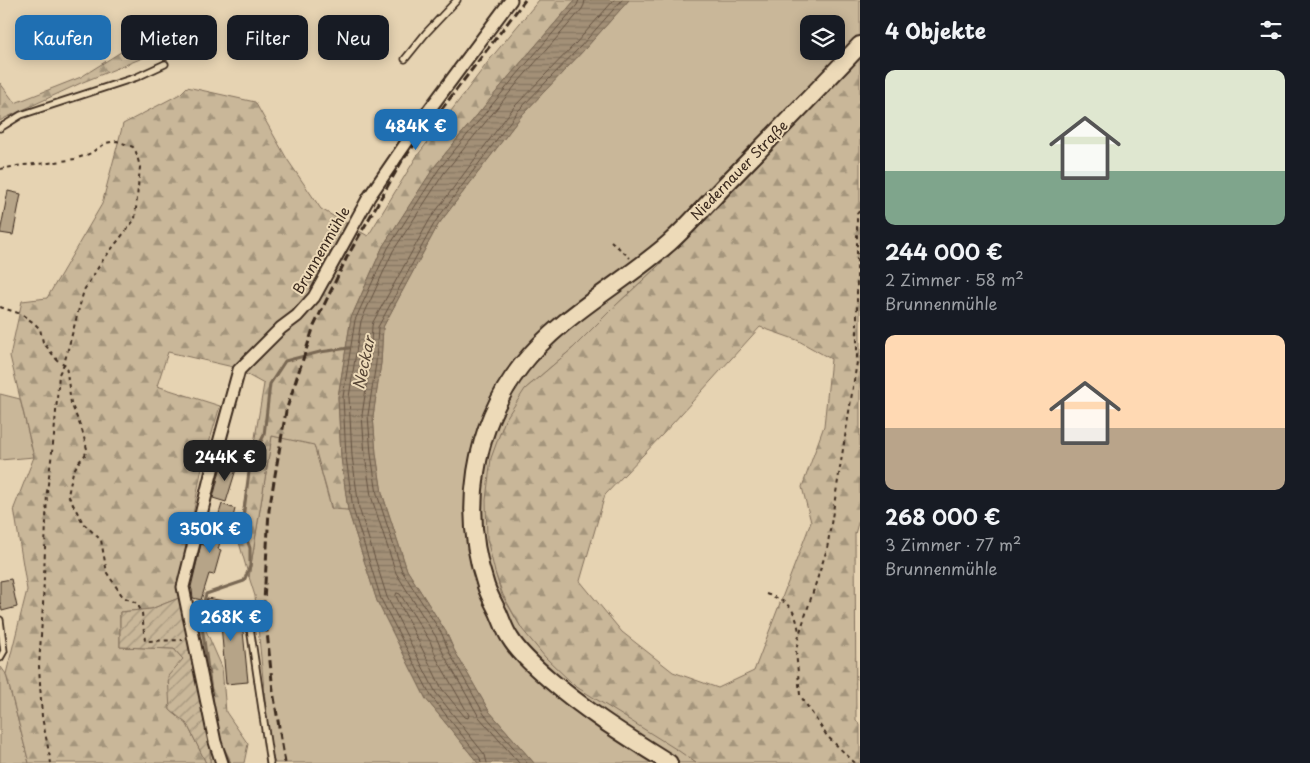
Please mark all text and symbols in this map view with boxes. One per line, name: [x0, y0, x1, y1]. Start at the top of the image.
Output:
text: 4 Objekte: [885, 14, 986, 46]
chip: Kaufen: [15, 15, 111, 60]
chip: Mieten: [121, 15, 217, 60]
chip: Filter: [227, 15, 308, 60]
chip: Neu: [318, 15, 389, 60]
map controls: [800, 15, 845, 60]
button: layers: [800, 15, 845, 60]
icon: filters: [1257, 16, 1285, 44]
icon: home: [1040, 103, 1130, 193]
pin: 484K €: [375, 108, 457, 151]
text: 484K €: [385, 113, 447, 137]
street label: Niedernauer Straße: [686, 115, 792, 225]
street label: Brunnenmühle: [287, 202, 355, 298]
text: 244 000 €: [885, 235, 1003, 267]
text: 2 Zimmer · 58 m²: [885, 267, 1024, 291]
text: Brunnenmühle: [885, 291, 998, 315]
water label: Neckar: [346, 332, 380, 392]
icon: home: [1040, 368, 1130, 458]
pin: 244K €: [184, 440, 266, 482]
text: 244K €: [194, 444, 256, 468]
text: 268 000 €: [885, 500, 1000, 532]
pin: 350K €: [169, 512, 251, 554]
text: 350K €: [179, 516, 241, 540]
text: 3 Zimmer · 77 m²: [885, 532, 1021, 556]
text: Brunnenmühle: [885, 556, 998, 580]
pin: 268K €: [190, 600, 272, 642]
text: 268K €: [201, 604, 261, 628]

